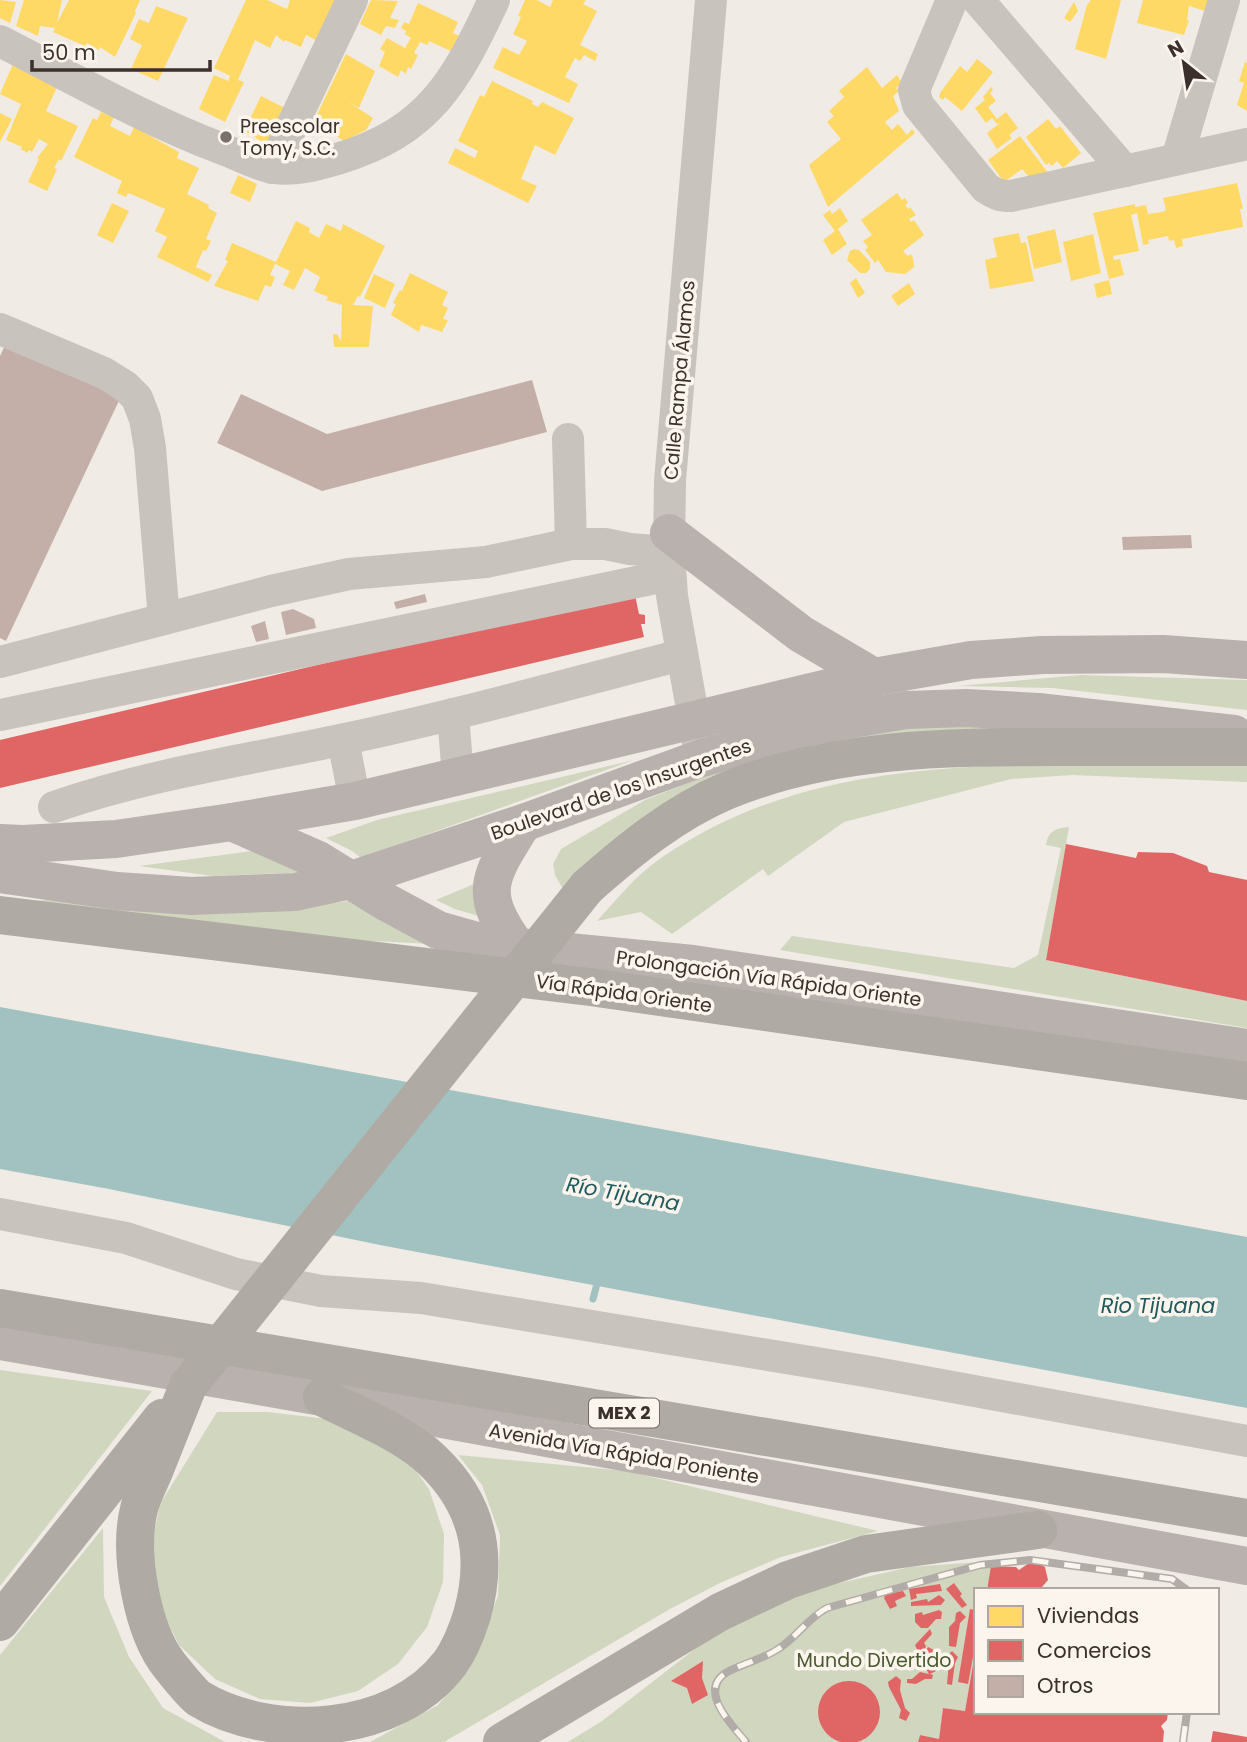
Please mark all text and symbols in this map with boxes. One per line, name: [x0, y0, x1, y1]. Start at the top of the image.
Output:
scale bar: [32, 28, 210, 72]
north arrow: [1149, 28, 1219, 98]
text: N: [1163, 33, 1189, 64]
text: 50 m: [42, 38, 96, 67]
place label: Preescolar Tomy, S.C.: [240, 113, 340, 162]
marker: Preescolar Tomy, S.C.: [218, 129, 234, 145]
street label: Calle Rampa Álamos: [657, 279, 702, 481]
street label: Boulevard de los Insurgentes: [487, 732, 755, 847]
street label: Prolongación Vía Rápida Oriente: [615, 945, 923, 1011]
street label: Vía Rápida Oriente: [535, 969, 713, 1017]
water label: Río Tijuana: [564, 1169, 682, 1218]
water label: Rio Tijuana: [1101, 1291, 1215, 1320]
road number: MEX 2: [589, 1398, 659, 1428]
street label: Avenida Vía Rápida Poniente: [487, 1416, 761, 1491]
legend: [974, 1588, 1219, 1714]
text: Viviendas: [1037, 1601, 1139, 1630]
text: Comercios: [1037, 1636, 1151, 1665]
park label: Mundo Divertido: [797, 1647, 951, 1674]
text: Otros: [1037, 1671, 1093, 1700]

